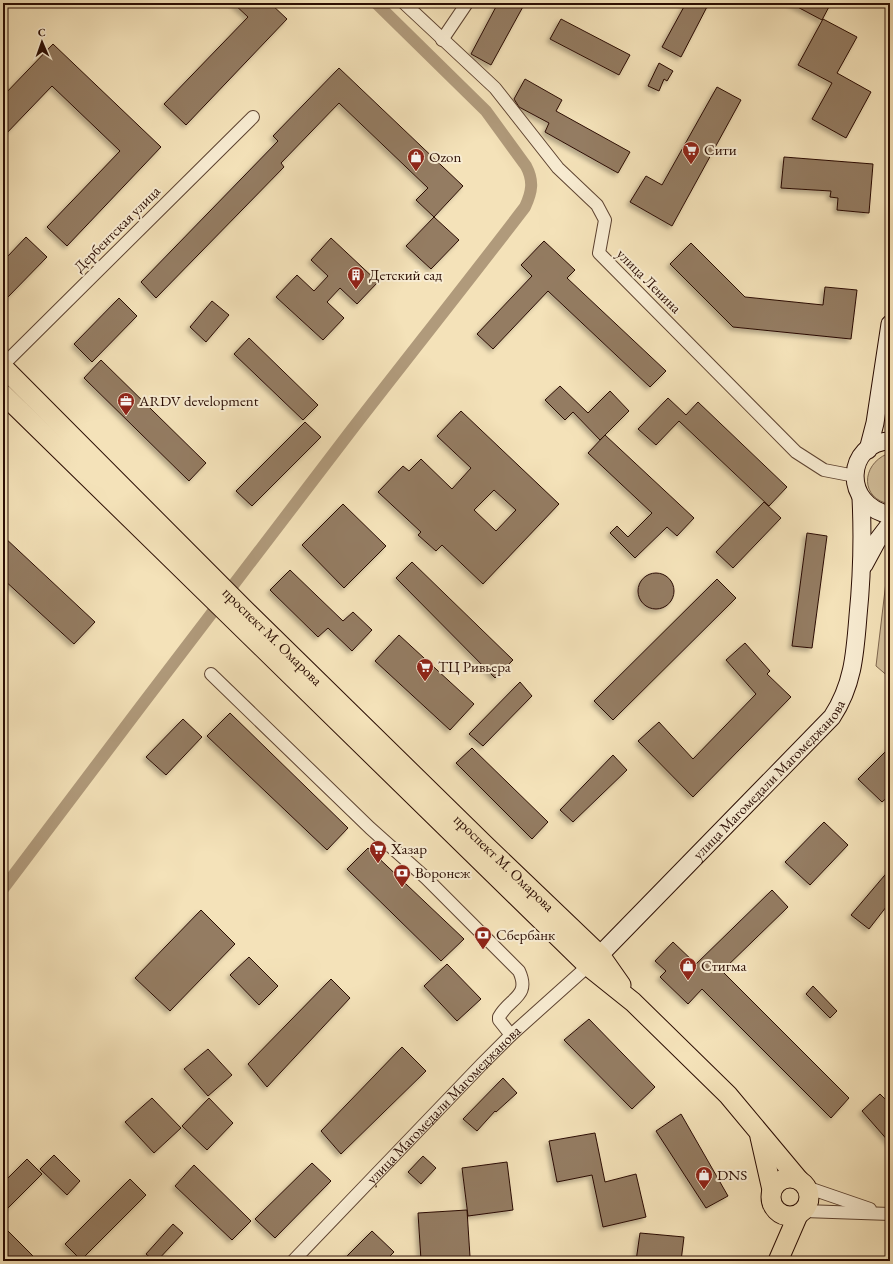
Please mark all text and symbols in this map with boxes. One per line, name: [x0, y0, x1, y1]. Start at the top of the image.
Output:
north arrow: [22, 22, 62, 62]
text: С: [38, 25, 46, 39]
supermarket icon: Сити: [681, 140, 701, 165]
place label: Сити: [704, 140, 737, 159]
shop icon: Ozon: [406, 147, 426, 172]
place label: Ozon: [429, 147, 462, 166]
street label: Дербентская улица: [69, 181, 164, 276]
street label: улица Ленина: [613, 244, 686, 317]
building icon: Детский сад: [346, 265, 366, 290]
place label: Детский сад: [369, 265, 442, 284]
office icon: ARDV development: [116, 391, 136, 416]
place label: ARDV development: [138, 391, 259, 410]
street label: проспект М. Омарова: [219, 583, 327, 690]
supermarket icon: ТЦ Ривьера: [415, 657, 435, 682]
place label: ТЦ Ривьера: [438, 657, 511, 676]
street label: улица Магомедали Магомеджанова: [688, 696, 849, 863]
street label: проспект М. Омарова: [450, 810, 559, 916]
supermarket icon: Хазар: [368, 839, 388, 864]
place label: Хазар: [390, 839, 427, 858]
bank icon: Воронеж: [392, 863, 412, 888]
place label: Воронеж: [415, 863, 471, 882]
bank icon: Сбербанк: [473, 925, 493, 950]
place label: Сбербанк: [496, 925, 555, 944]
shop icon: Стигма: [678, 956, 698, 981]
place label: Стигма: [701, 956, 746, 975]
street label: улица Магомедали Магомеджановa: [362, 1021, 524, 1188]
shop icon: DNS: [694, 1165, 714, 1190]
place label: DNS: [717, 1165, 747, 1184]

